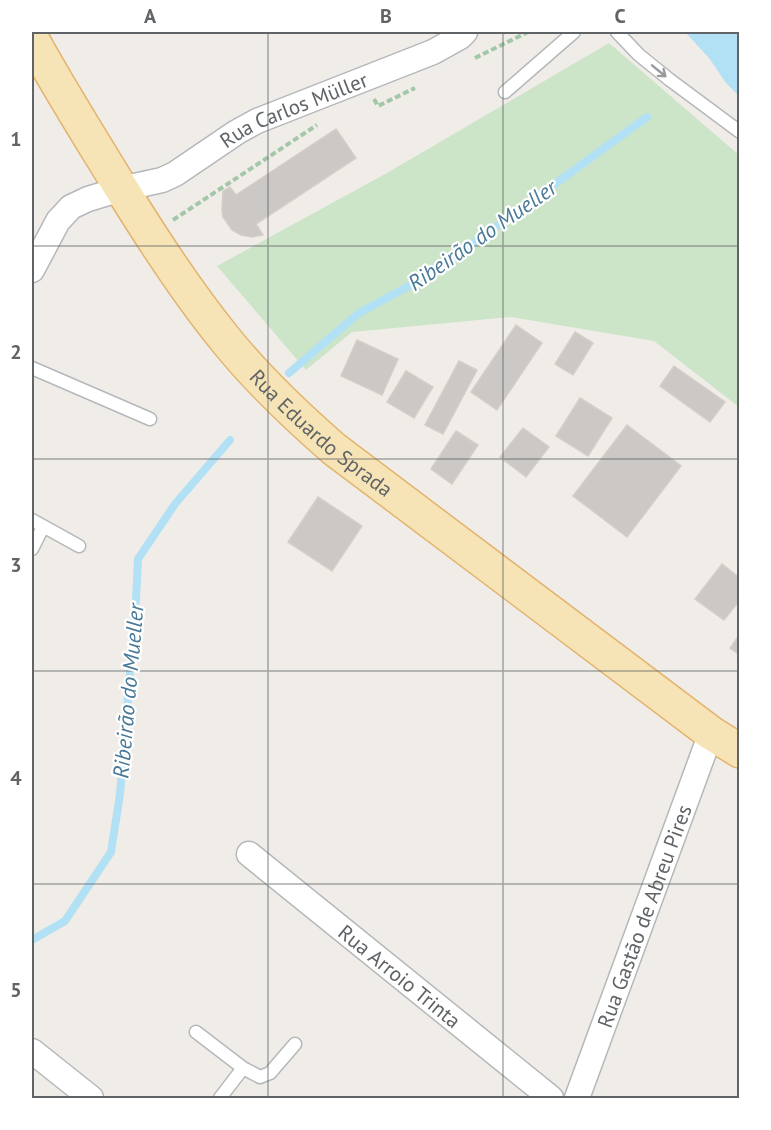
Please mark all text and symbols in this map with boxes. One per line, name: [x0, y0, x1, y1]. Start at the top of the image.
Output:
text: A: [144, 3, 157, 29]
text: B: [380, 3, 392, 29]
text: C: [614, 3, 626, 29]
one-way arrow: [651, 65, 667, 78]
street label: Rua Carlos Müller: [214, 66, 371, 154]
text: 1: [10, 126, 22, 152]
water label: Ribeirão do Mueller: [402, 172, 563, 297]
text: 2: [10, 339, 22, 365]
street label: Rua Eduardo Sprada: [244, 363, 398, 502]
text: 3: [10, 552, 22, 578]
water label: Ribeirão do Mueller: [106, 601, 150, 780]
text: 4: [10, 765, 22, 791]
street label: Rua Gastão de Abreu Pires: [591, 801, 697, 1031]
street label: Rua Arroio Trinta: [333, 918, 467, 1034]
text: 5: [10, 977, 22, 1003]

